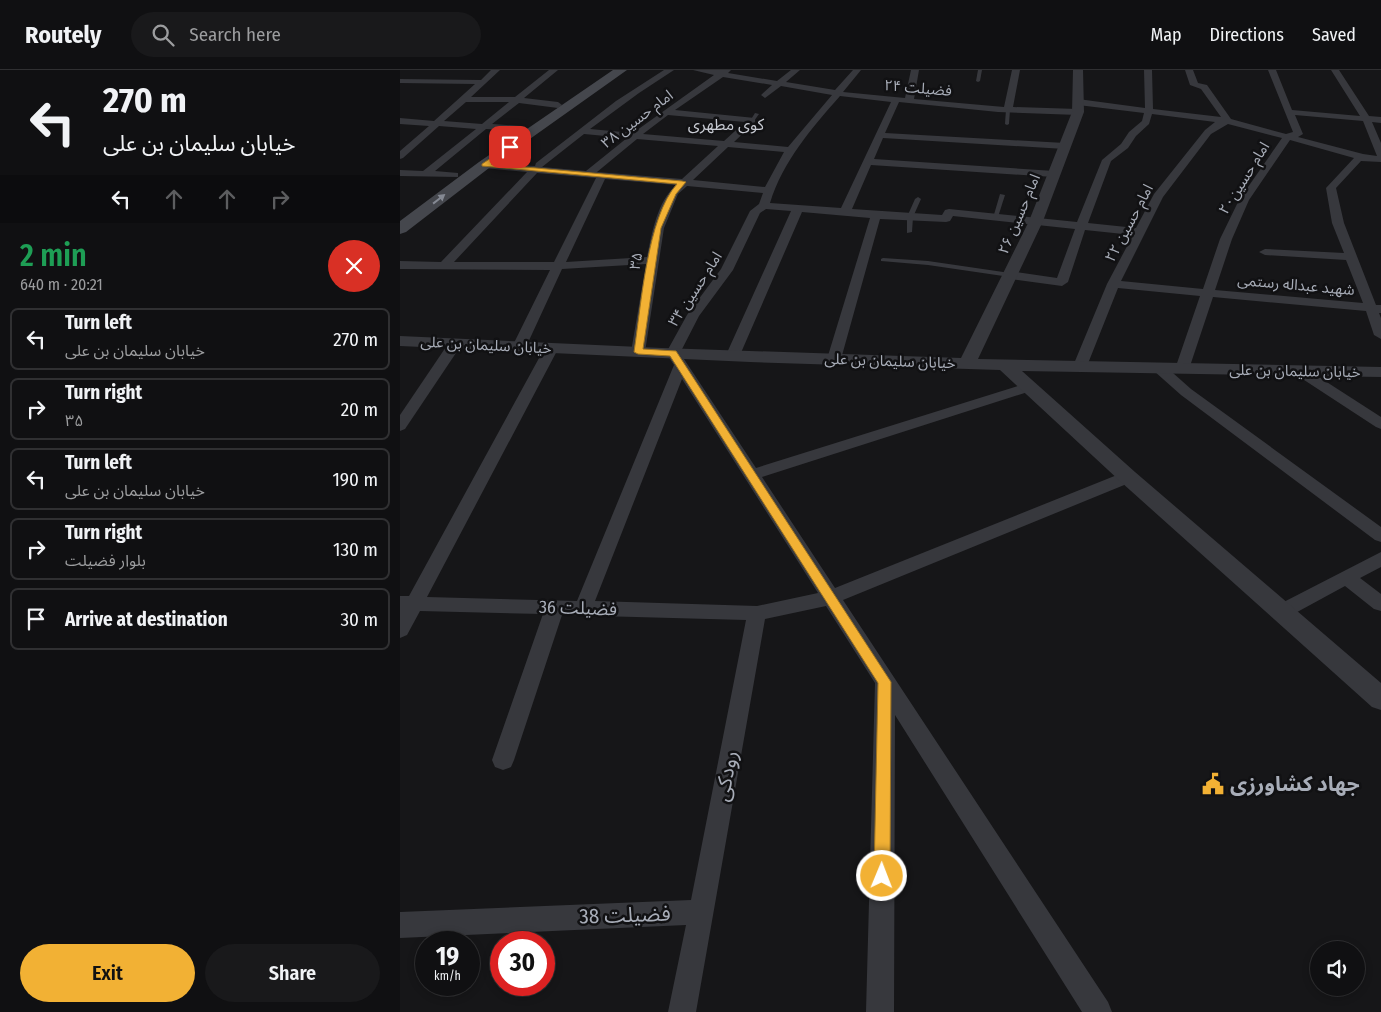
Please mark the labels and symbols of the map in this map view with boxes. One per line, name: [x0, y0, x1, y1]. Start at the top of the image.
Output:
street label: فضیلت ۲۴: [883, 76, 953, 100]
street label: امام حسین ۳۸: [597, 86, 678, 153]
district label: کوی مطهری: [688, 115, 765, 134]
pin: [489, 126, 531, 168]
street label: امام حسین۲۰: [1215, 139, 1275, 219]
street label: امام حسین ۲۶: [994, 171, 1046, 258]
street label: امام حسین ۲۲: [1101, 181, 1159, 266]
one-way arrow: [432, 194, 446, 204]
street label: امام حسین ۳۴: [664, 248, 727, 331]
street label: ۳۵: [626, 251, 646, 271]
street label: شهید عبداله رستمی: [1237, 271, 1356, 299]
street label: خیابان سلیمان بن علی: [420, 333, 552, 357]
street label: خیابان سلیمان بن علی: [824, 350, 956, 372]
street label: خیابان سلیمان بن علی: [1229, 361, 1361, 381]
street label: فضیلت 36: [539, 596, 617, 620]
street label: رودکی: [708, 748, 744, 804]
public building icon: جهاد کشاورزی: [1200, 771, 1226, 797]
place label: جهاد کشاورزی: [1230, 771, 1360, 797]
position arrow: [855, 849, 907, 901]
street label: فضیلت 38: [579, 900, 671, 930]
speed limit sign: 30: [490, 931, 555, 996]

